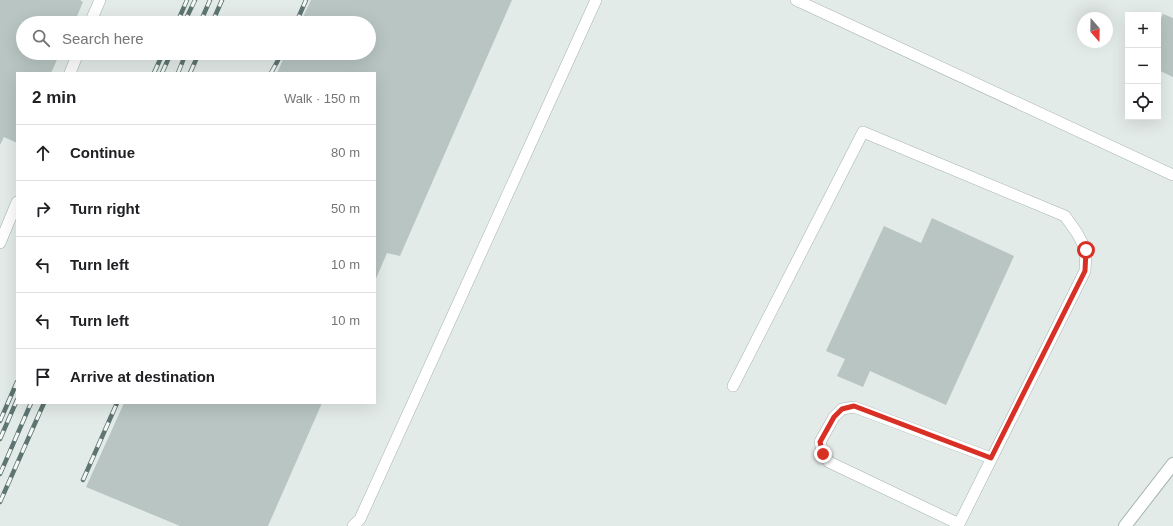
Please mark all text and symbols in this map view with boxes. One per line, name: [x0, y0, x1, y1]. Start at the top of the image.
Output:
north arrow: [1077, 12, 1113, 48]
map controls: [1125, 12, 1161, 120]
button: +: [1125, 12, 1161, 48]
search box: [16, 16, 376, 60]
icon: search: [30, 27, 52, 49]
text: Search here: [62, 30, 144, 47]
button: −: [1125, 48, 1161, 84]
button: locate: [1125, 84, 1161, 120]
text: 2 min: [32, 88, 76, 107]
text: Walk · 150 m: [284, 91, 360, 106]
icon: ahead: [32, 142, 54, 164]
text: Continue: [70, 144, 135, 161]
text: 80 m: [331, 145, 360, 160]
icon: right: [32, 198, 54, 220]
text: Turn right: [70, 200, 140, 217]
text: 50 m: [331, 201, 360, 216]
route start: [1077, 241, 1095, 259]
icon: left: [32, 254, 54, 276]
text: Turn left: [70, 256, 129, 273]
text: 10 m: [331, 257, 360, 272]
icon: left: [32, 310, 54, 332]
text: Turn left: [70, 312, 129, 329]
text: 10 m: [331, 313, 360, 328]
icon: arrive: [32, 366, 54, 388]
text: Arrive at destination: [70, 368, 215, 385]
route end: [814, 445, 832, 463]

